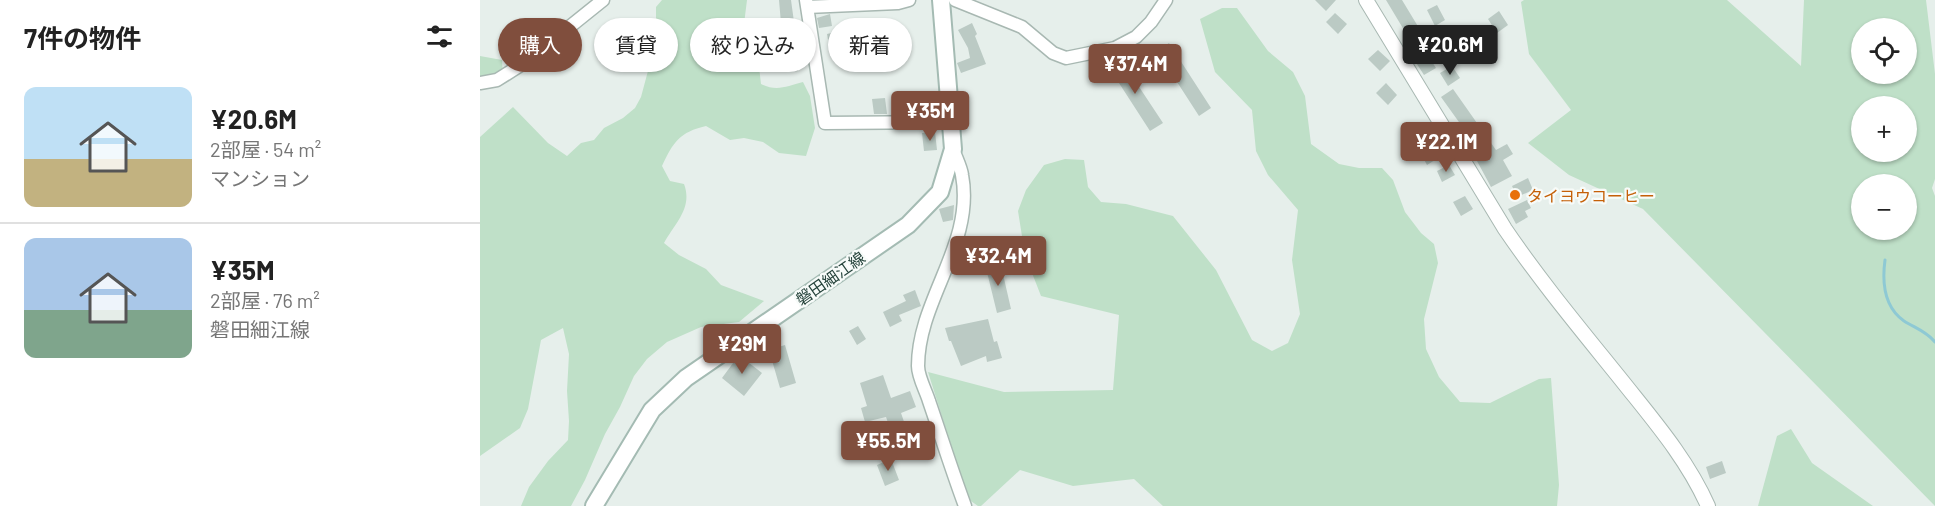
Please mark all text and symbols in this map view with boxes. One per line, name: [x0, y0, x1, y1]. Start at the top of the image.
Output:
chip: 購入: [498, 18, 582, 72]
chip: 賃貸: [594, 18, 678, 72]
chip: 絞り込み: [690, 18, 816, 72]
chip: 新着: [828, 18, 912, 72]
map controls: [1851, 18, 1917, 240]
button: locate: [1851, 18, 1917, 84]
icon: filters: [423, 20, 456, 53]
text: 7件の物件: [24, 22, 141, 53]
pin: ¥20.6M: [1401, 25, 1499, 76]
text: ¥20.6M: [1417, 32, 1483, 56]
pin: ¥37.4M: [1086, 44, 1184, 95]
text: ¥37.4M: [1103, 51, 1167, 75]
pin: ¥35M: [894, 91, 966, 142]
button: +: [1851, 96, 1917, 162]
text: ¥35M: [905, 98, 955, 122]
text: ¥20.6M: [210, 103, 297, 134]
icon: home: [72, 111, 144, 183]
pin: ¥22.1M: [1397, 122, 1495, 173]
text: ¥22.1M: [1415, 129, 1477, 153]
text: 2部屋 · 54 m²: [210, 137, 321, 161]
text: マンション: [210, 166, 310, 190]
button: −: [1851, 174, 1917, 240]
place label: タイヨウコーヒー: [1527, 186, 1655, 205]
marker: タイヨウコーヒー: [1508, 188, 1522, 202]
pin: ¥32.4M: [949, 236, 1047, 287]
text: ¥32.4M: [964, 243, 1032, 267]
street label: 磐田細江線: [792, 247, 868, 309]
text: ¥35M: [210, 254, 274, 285]
icon: home: [72, 262, 144, 334]
text: 2部屋 · 76 m²: [210, 288, 320, 312]
text: 磐田細江線: [210, 317, 310, 341]
pin: ¥29M: [706, 324, 778, 375]
text: ¥29M: [717, 331, 767, 355]
pin: ¥55.5M: [839, 421, 937, 472]
text: ¥55.5M: [855, 428, 921, 452]

